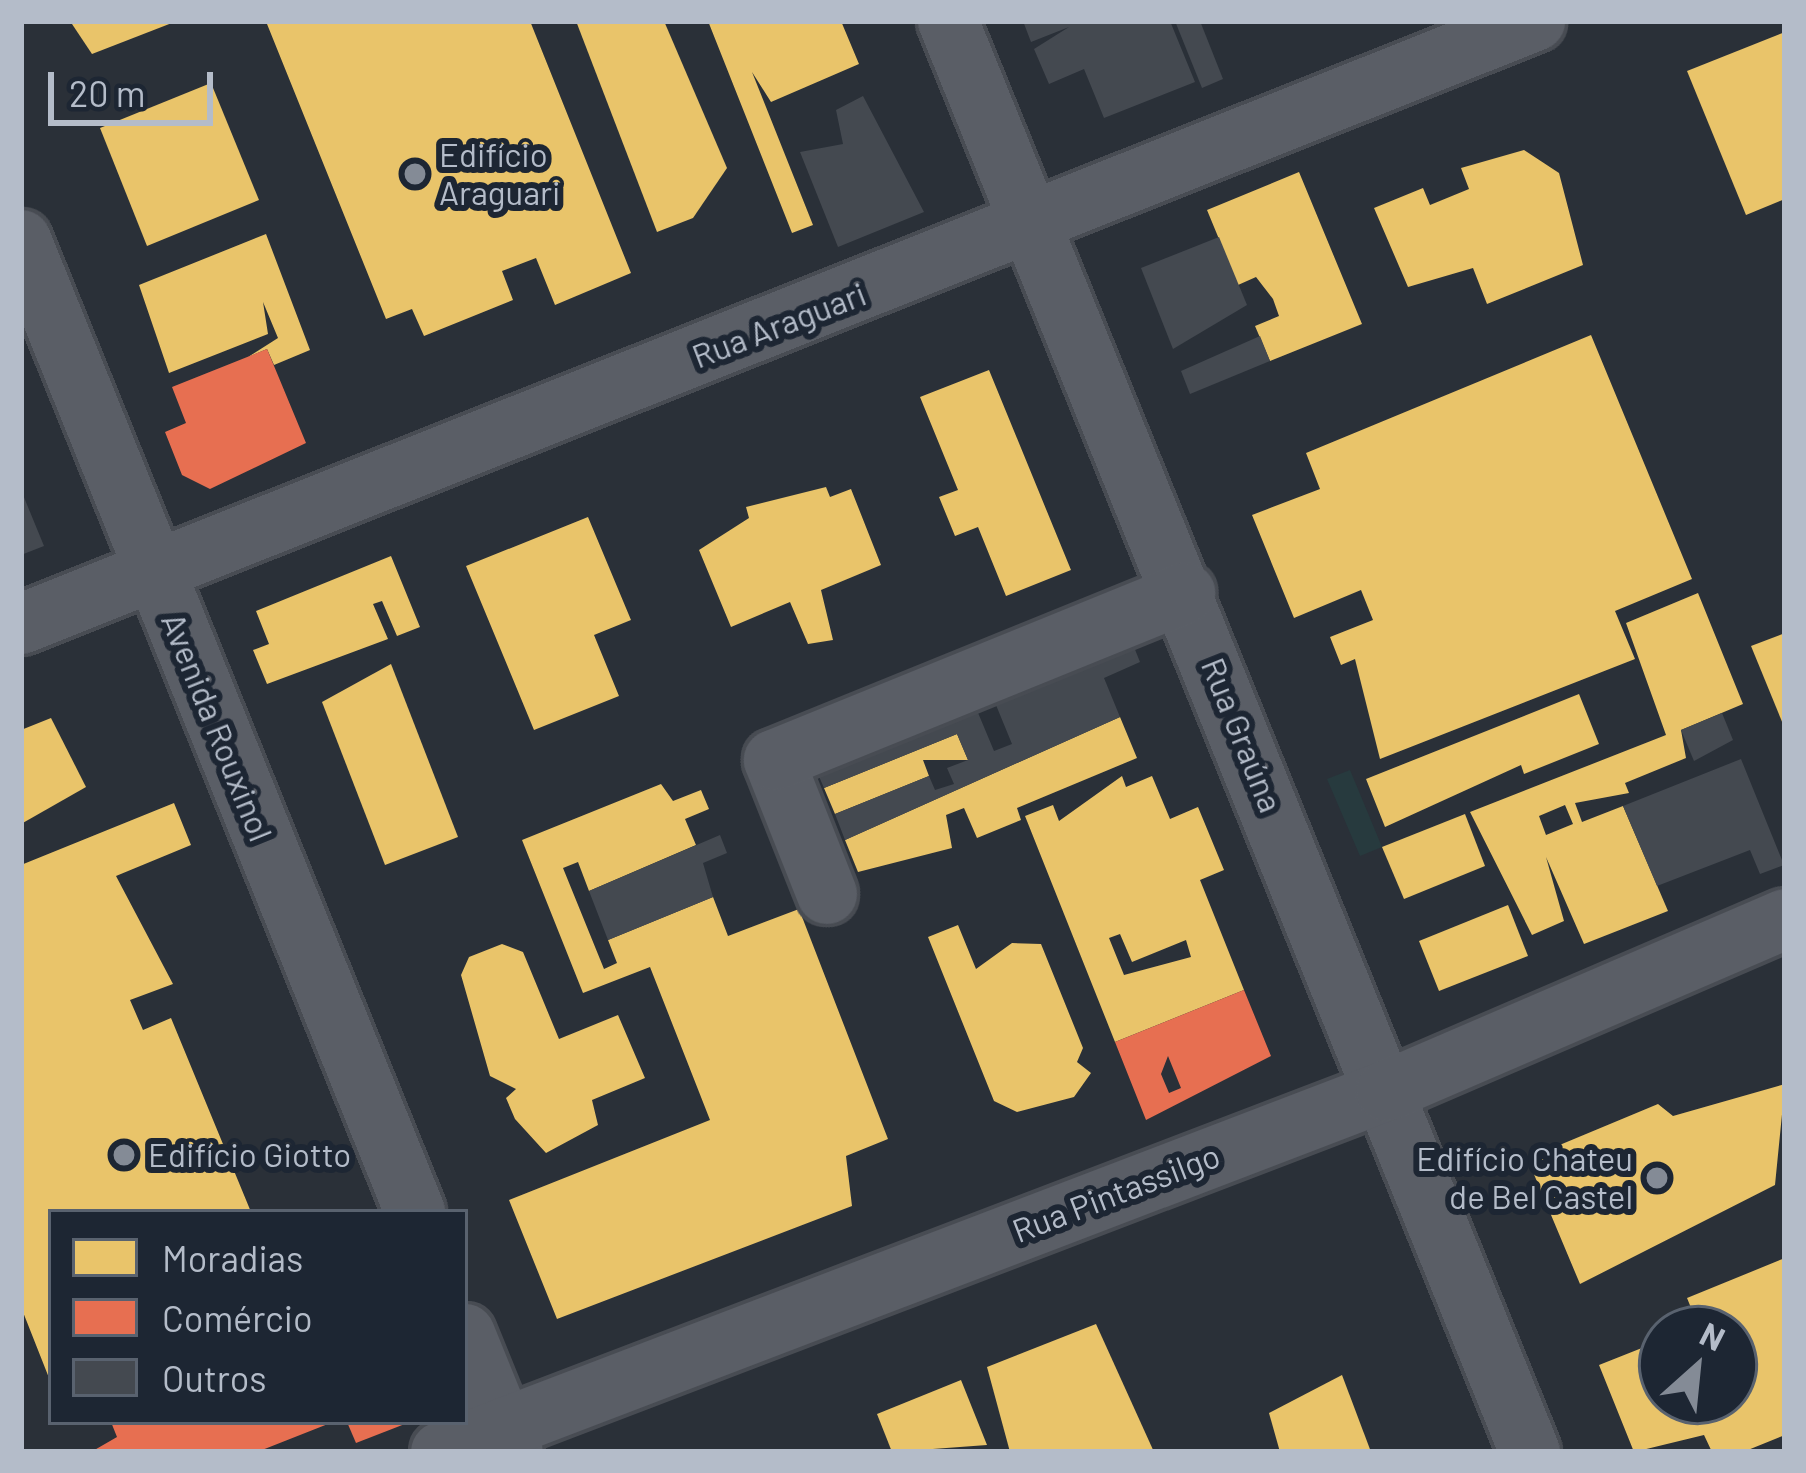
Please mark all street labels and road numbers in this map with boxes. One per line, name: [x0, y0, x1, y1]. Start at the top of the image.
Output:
street label: Rua Araguari: [687, 274, 871, 376]
street label: Avenida Rouxinol: [153, 607, 281, 847]
street label: Rua Graúna: [1193, 652, 1291, 818]
street label: Rua Pintassilgo: [1007, 1135, 1225, 1251]

